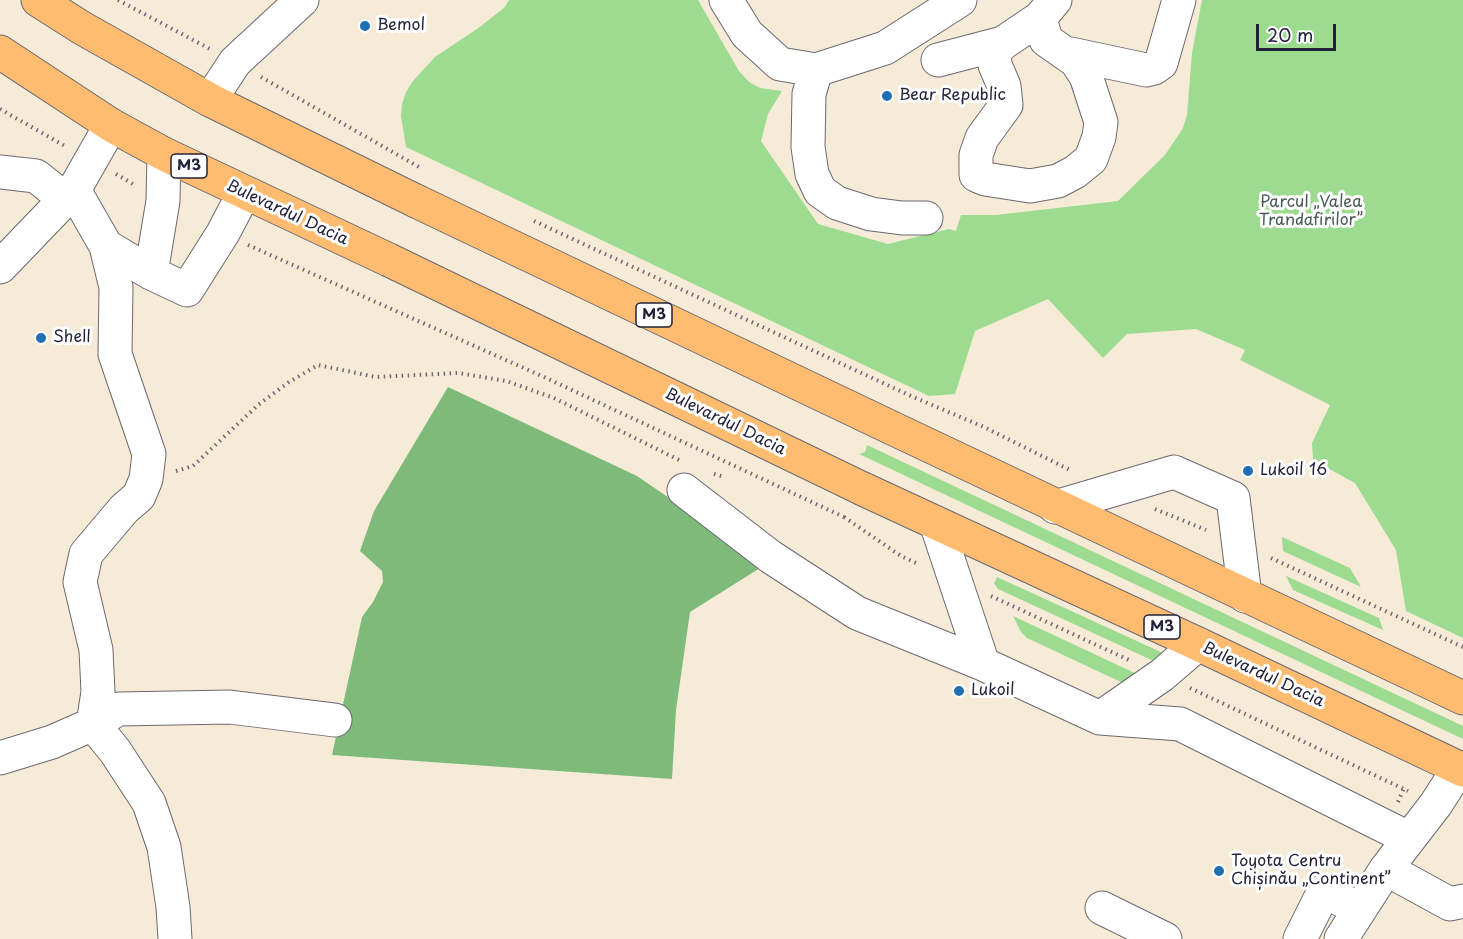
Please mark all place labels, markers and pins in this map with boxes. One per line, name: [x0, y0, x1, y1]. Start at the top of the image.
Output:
place label: Bemol: [377, 16, 425, 36]
marker: Bemol: [358, 19, 372, 33]
place label: Bear Republic: [899, 86, 1006, 106]
marker: Bear Republic: [880, 89, 894, 103]
place label: Shell: [53, 328, 91, 348]
marker: Shell: [34, 331, 48, 345]
place label: Lukoil 16: [1260, 461, 1327, 481]
marker: Lukoil 16: [1241, 464, 1255, 478]
place label: Lukoil: [971, 681, 1015, 701]
marker: Lukoil: [952, 684, 966, 698]
place label: Toyota Centru Chișinău „Continent”: [1231, 852, 1391, 890]
marker: Toyota Centru Chișinău „Continent”: [1212, 864, 1226, 878]

